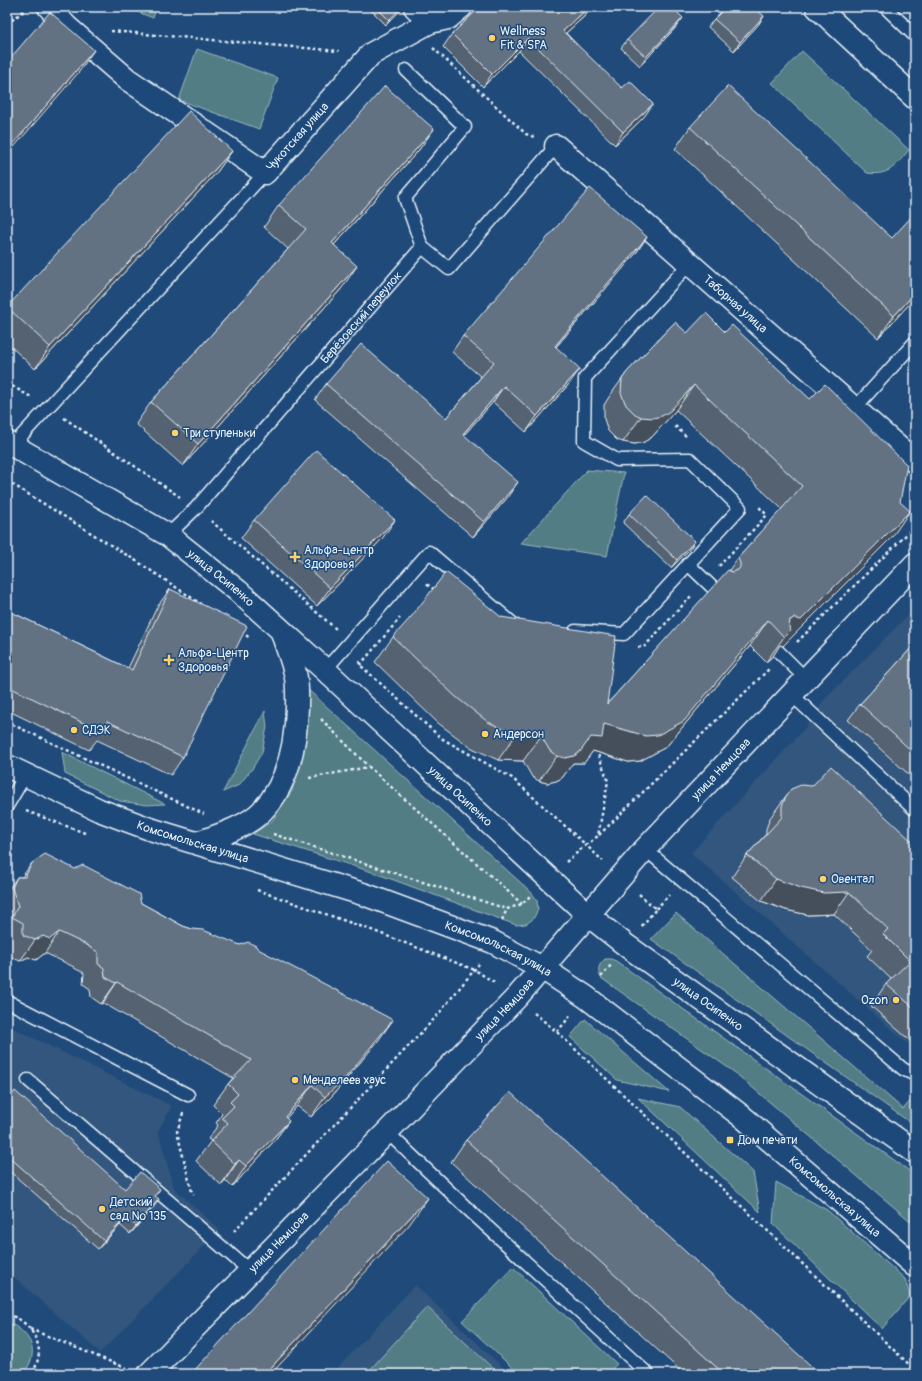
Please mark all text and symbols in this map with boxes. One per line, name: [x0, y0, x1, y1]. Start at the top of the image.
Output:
place label: Wellness Fit & SPA: [500, 24, 547, 53]
marker: Wellness Fit & SPA: [487, 33, 497, 43]
street label: Чукотская улица: [263, 99, 333, 174]
street label: Берёзовский переулок: [317, 269, 405, 367]
street label: Таборная улица: [700, 272, 771, 337]
place label: Три ступеньки: [183, 426, 256, 441]
marker: Три ступеньки: [170, 428, 180, 438]
place label: Альфа-центр Здоровья: [304, 543, 374, 572]
street label: улица Осипенко: [183, 546, 258, 610]
marker: Альфа-центр Здоровья: [289, 551, 301, 563]
place label: Альфа-Центр Здоровья: [178, 646, 249, 675]
marker: Альфа-Центр Здоровья: [163, 654, 175, 666]
place label: СДЭК: [82, 723, 111, 738]
marker: СДЭК: [69, 725, 79, 735]
place label: Андерсон: [493, 727, 544, 742]
marker: Андерсон: [480, 729, 490, 739]
street label: улица Немцова: [688, 735, 754, 804]
street label: улица Осипенко: [424, 762, 496, 830]
street label: Комсомольская улица: [135, 818, 251, 867]
place label: Овентал: [831, 872, 874, 887]
marker: Овентал: [818, 874, 828, 884]
street label: Комсомольская улица: [443, 918, 554, 980]
street label: улица Осипенко: [669, 974, 746, 1035]
street label: улица Немцова: [471, 976, 538, 1045]
place label: Ozon: [861, 993, 888, 1008]
marker: Ozon: [891, 995, 901, 1005]
place label: Менделеев хаус: [303, 1073, 386, 1088]
marker: Менделеев хаус: [290, 1075, 300, 1085]
place label: Дом печати: [737, 1133, 798, 1148]
marker: Дом печати: [725, 1135, 735, 1145]
street label: Комсомольская улица: [786, 1153, 884, 1241]
place label: Детский сад № 135: [109, 1195, 167, 1224]
marker: Детский сад № 135: [97, 1204, 107, 1214]
street label: улица Немцова: [245, 1209, 313, 1277]

